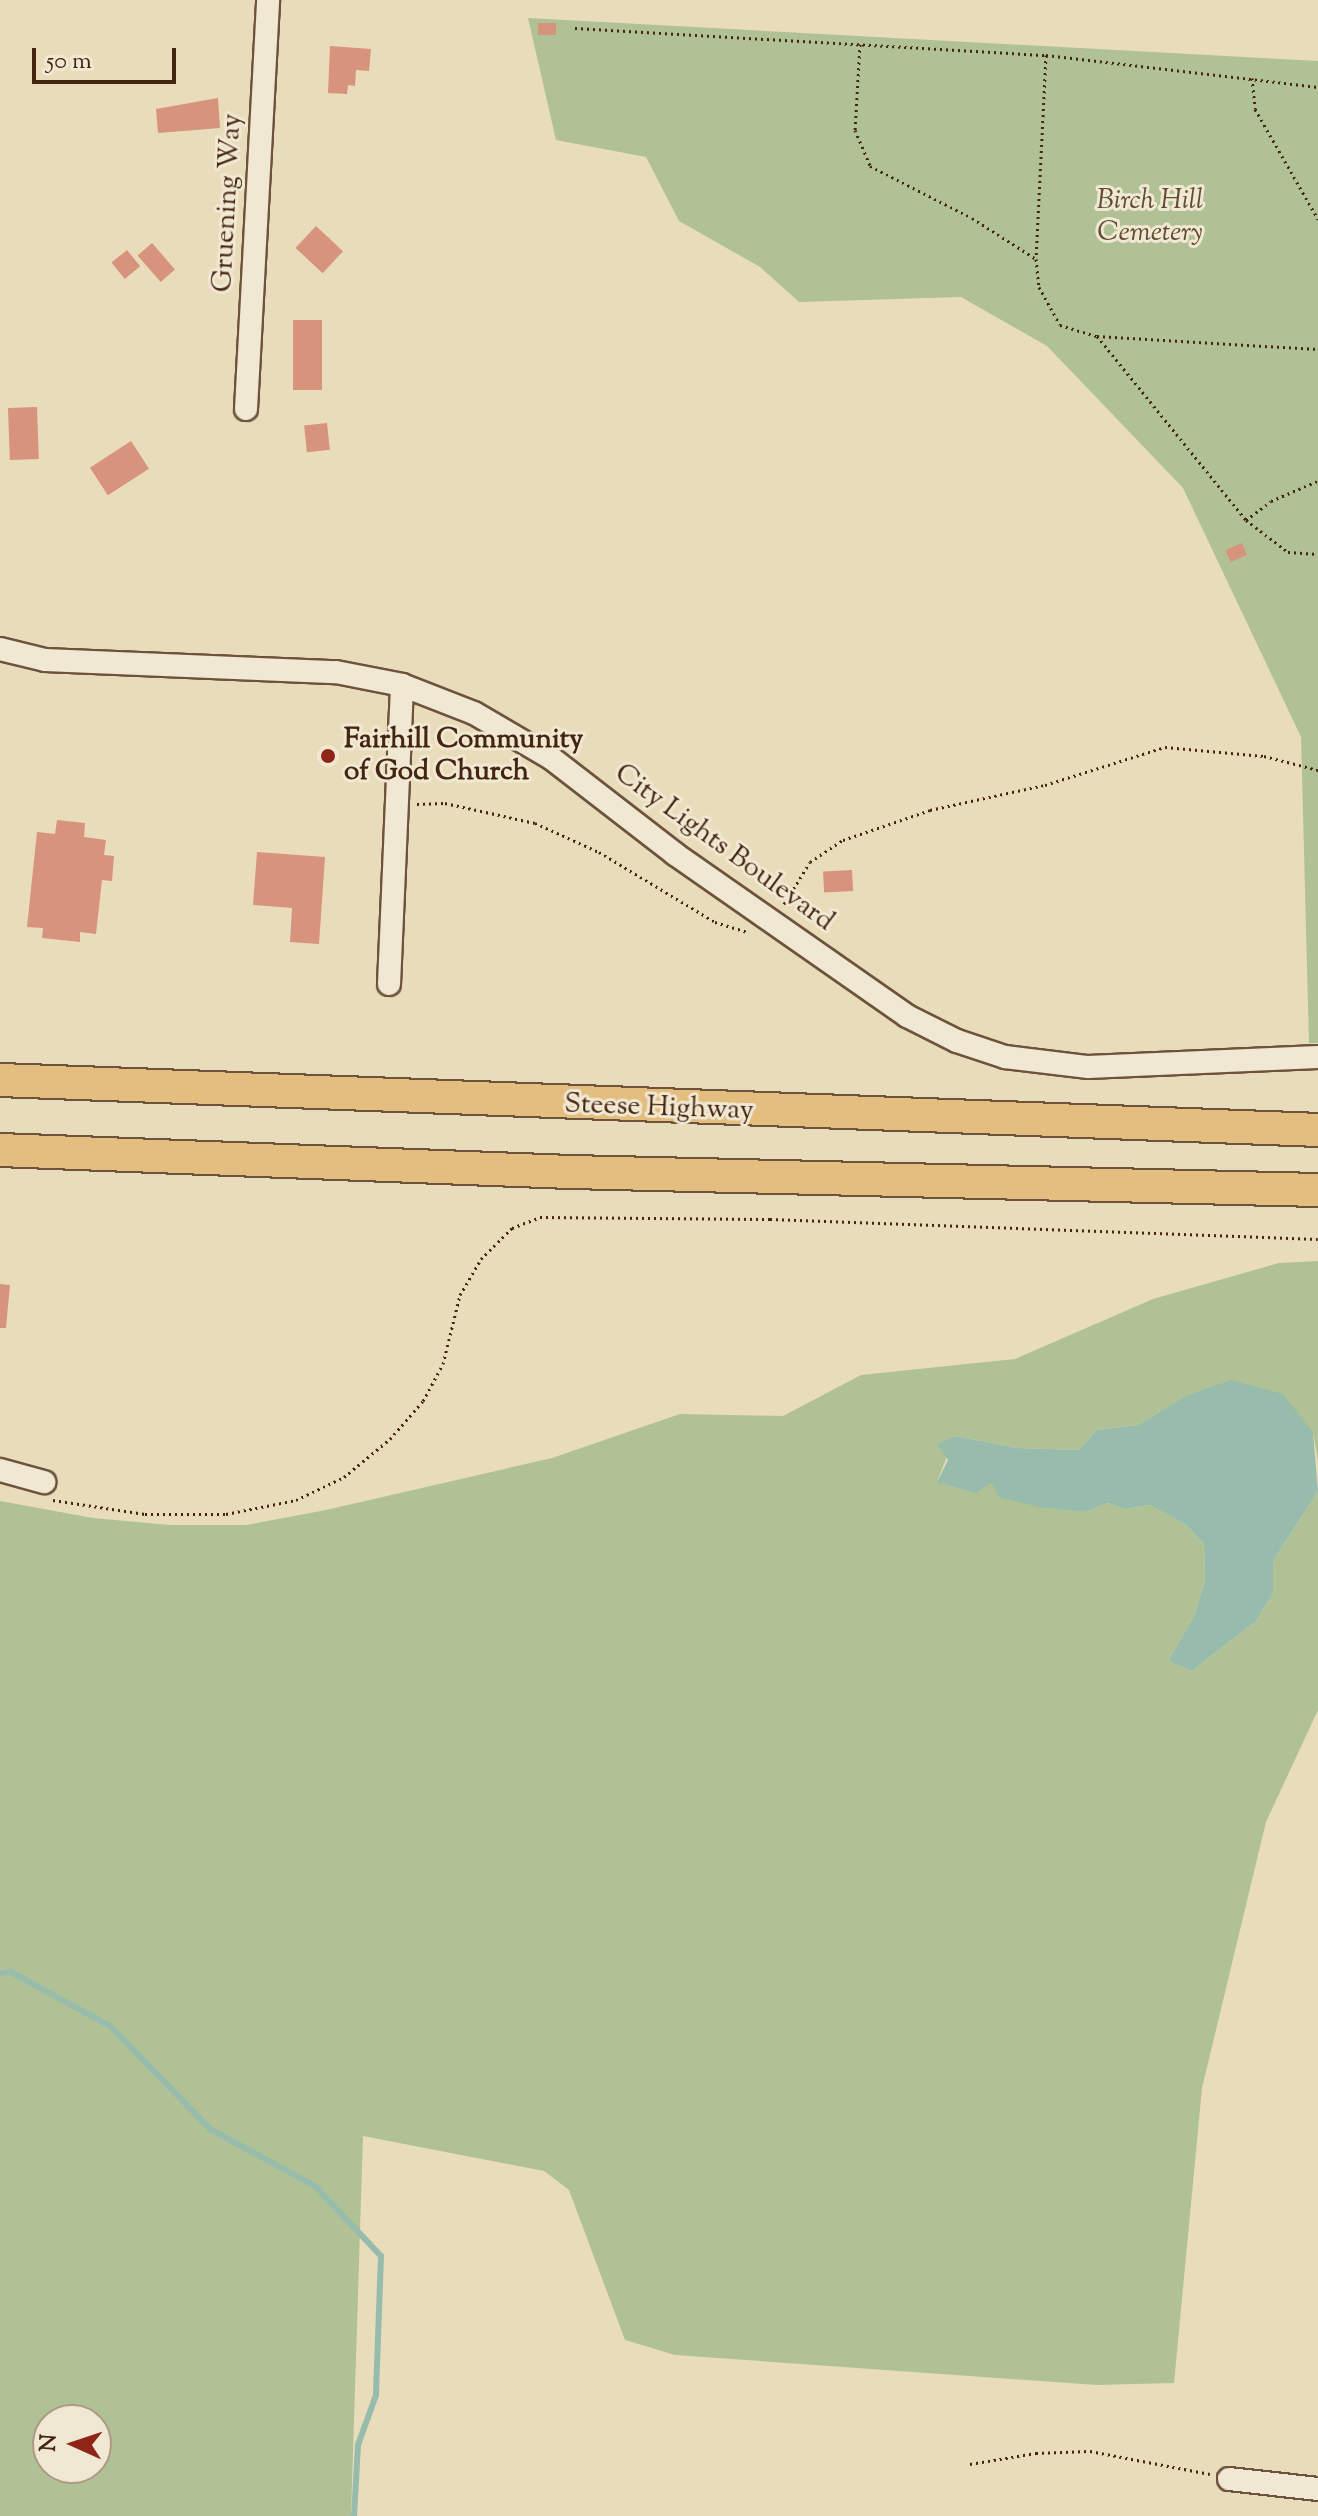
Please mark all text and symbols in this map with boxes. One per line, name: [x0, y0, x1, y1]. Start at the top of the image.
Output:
scale bar: [36, 32, 180, 82]
text: 50 m: [46, 45, 92, 79]
street label: Gruening Way: [207, 113, 249, 293]
park label: Birch Hill Cemetery: [1097, 184, 1203, 250]
place label: Fairhill Community of God Church: [344, 723, 583, 789]
marker: Fairhill Community of God Church: [319, 747, 337, 765]
street label: City Lights Boulevard: [608, 757, 840, 939]
street label: Steese Highway: [564, 1088, 754, 1128]
north arrow: [32, 2404, 112, 2484]
text: N: [34, 2433, 66, 2452]

